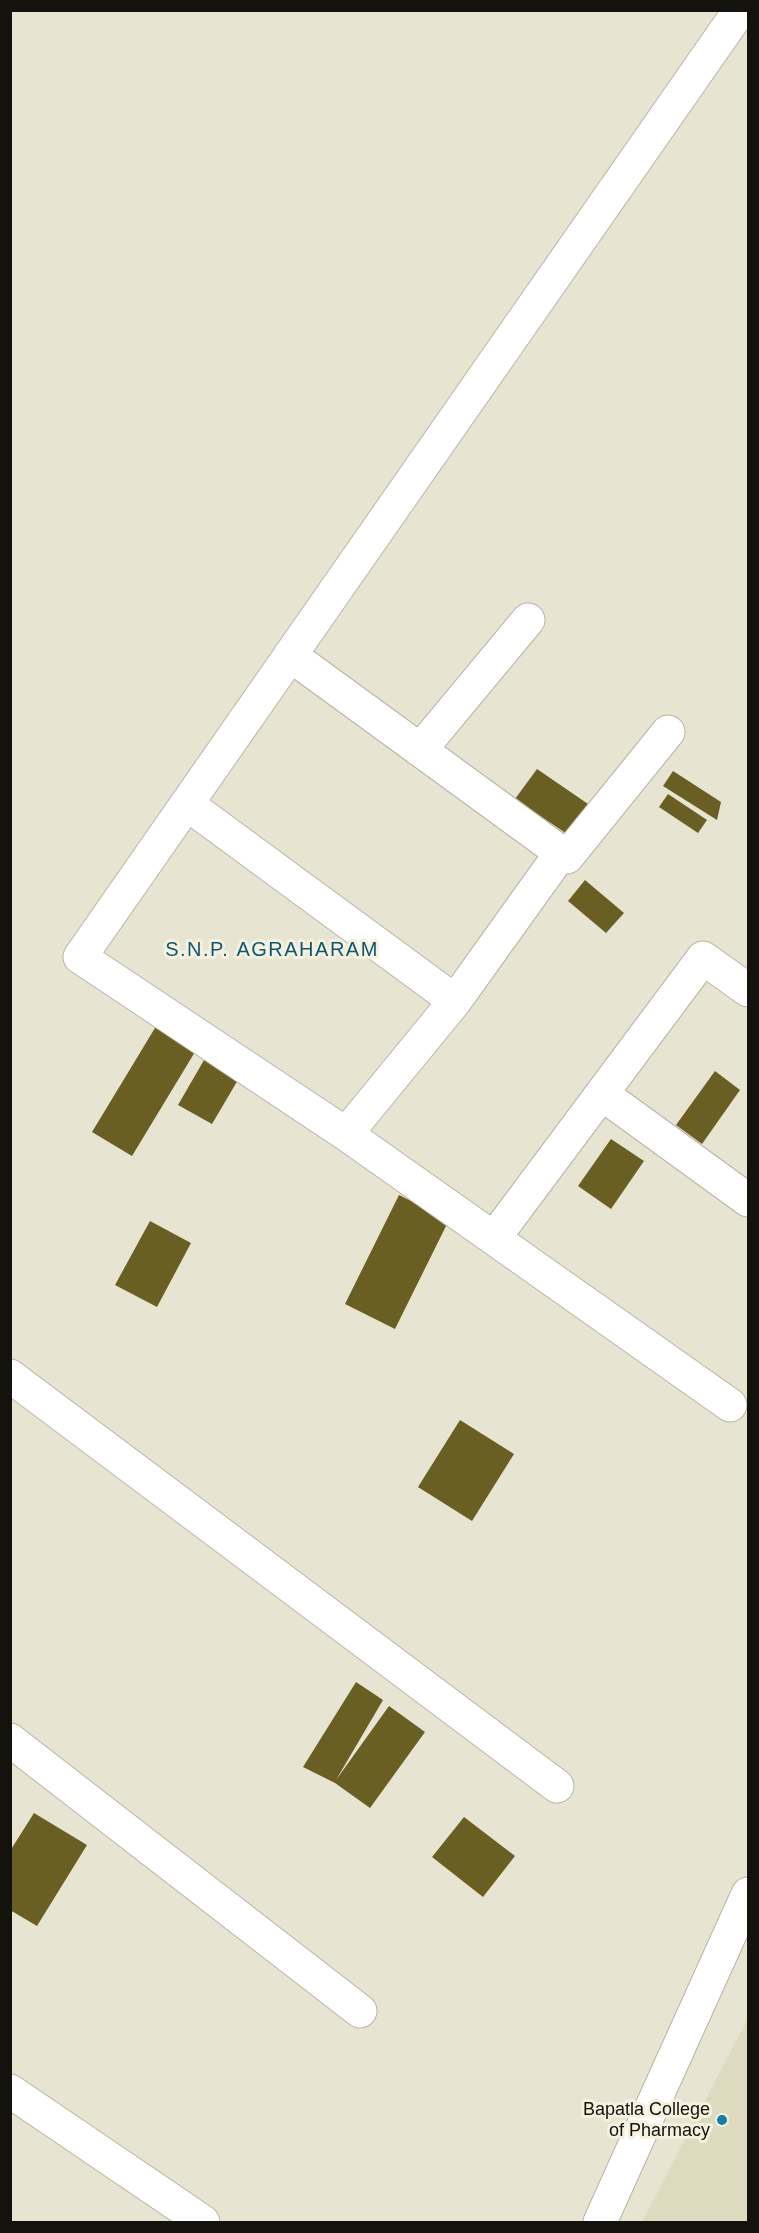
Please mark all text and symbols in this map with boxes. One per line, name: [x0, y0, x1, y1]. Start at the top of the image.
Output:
district label: S.N.P. AGRAHARAM: [165, 938, 379, 962]
place label: Bapatla College of Pharmacy: [583, 2099, 710, 2142]
marker: Bapatla College of Pharmacy: [715, 2113, 729, 2127]

